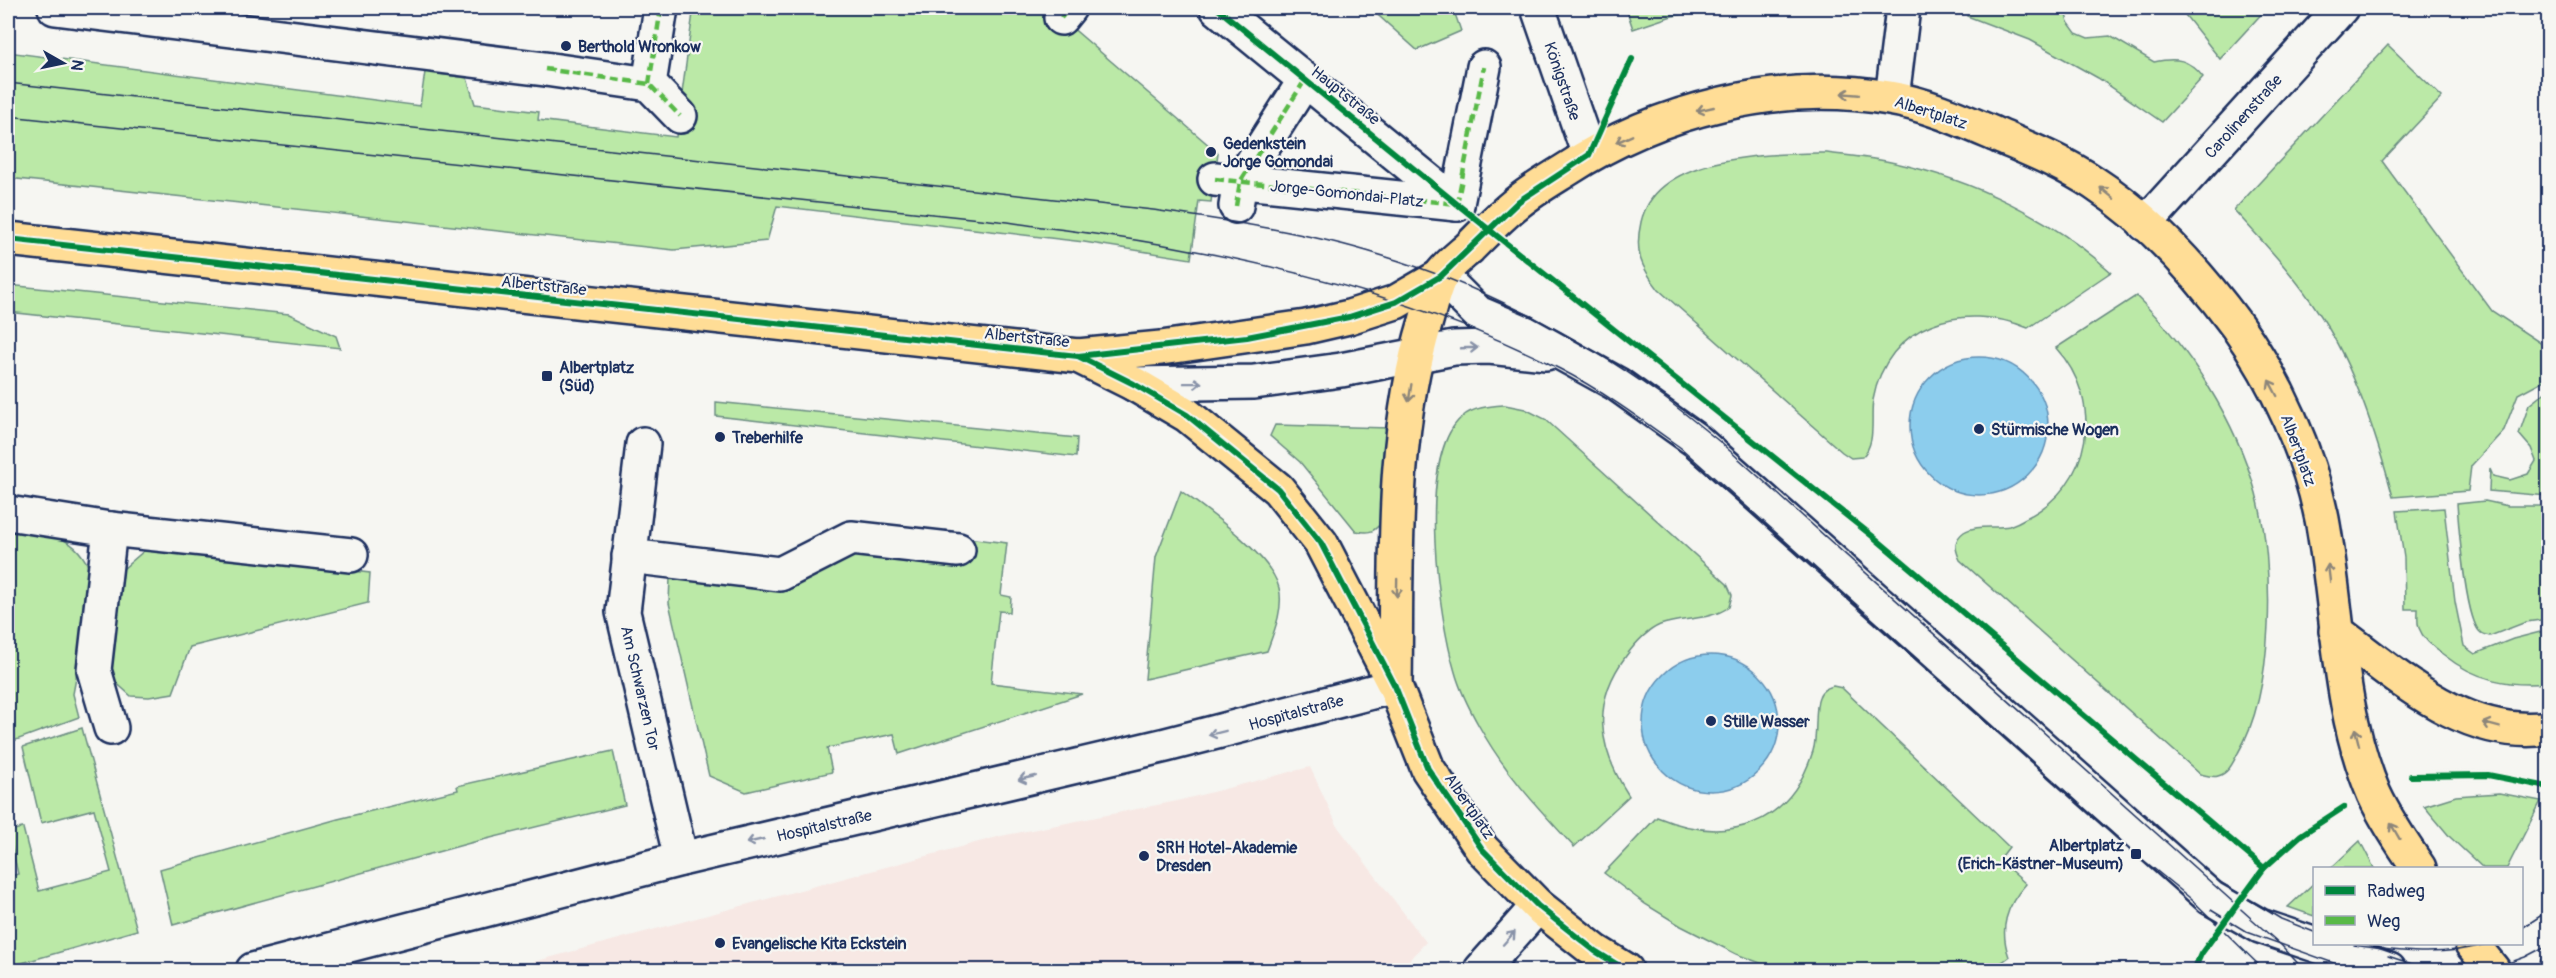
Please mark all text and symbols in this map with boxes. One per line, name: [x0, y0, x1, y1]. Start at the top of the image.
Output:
north arrow: [33, 33, 93, 93]
place label: Berthold Wronkow: [578, 37, 701, 57]
marker: Berthold Wronkow: [559, 39, 573, 53]
street label: Königstraße: [1539, 39, 1585, 123]
text: N: [66, 58, 88, 72]
street label: Hauptstraße: [1307, 62, 1384, 130]
street label: Carolinenstraße: [2201, 70, 2287, 163]
one-way arrow: [1840, 88, 1860, 99]
street label: Albertplatz: [1892, 92, 1970, 134]
one-way arrow: [1696, 104, 1715, 115]
place label: Gedenkstein Jorge Gomondai: [1223, 134, 1333, 172]
one-way arrow: [1615, 134, 1633, 146]
marker: Gedenkstein Jorge Gomondai: [1204, 145, 1218, 159]
street label: Jorge-Gomondai-Platz: [1269, 176, 1425, 212]
one-way arrow: [2099, 187, 2115, 200]
street label: Albertstraße: [500, 272, 588, 300]
street label: Albertstraße: [983, 324, 1071, 352]
one-way arrow: [1458, 342, 1478, 353]
place label: Albertplatz (Süd): [559, 358, 635, 396]
marker: Albertplatz (Süd): [540, 369, 554, 383]
one-way arrow: [1182, 377, 1202, 389]
one-way arrow: [2267, 379, 2278, 397]
one-way arrow: [1404, 383, 1415, 403]
street label: Albertplatz: [2276, 412, 2320, 489]
place label: Stürmische Wogen: [1991, 420, 2119, 440]
marker: Stürmische Wogen: [1972, 422, 1986, 436]
place label: Treberhilfe: [731, 428, 804, 448]
marker: Treberhilfe: [713, 430, 727, 444]
one-way arrow: [2323, 563, 2334, 583]
one-way arrow: [1391, 577, 1402, 597]
street label: Am Schwarzen Tor: [616, 624, 664, 753]
street label: Hospitalstraße: [1247, 691, 1346, 735]
place label: Stille Wasser: [1723, 712, 1810, 732]
marker: Stille Wasser: [1704, 714, 1718, 728]
one-way arrow: [2482, 719, 2501, 731]
one-way arrow: [1207, 727, 1226, 739]
one-way arrow: [2350, 727, 2362, 746]
street label: Albertplatz: [1440, 770, 1498, 843]
one-way arrow: [1018, 772, 1037, 784]
street label: Hospitalstraße: [775, 805, 874, 847]
one-way arrow: [2388, 823, 2400, 840]
one-way arrow: [746, 836, 765, 848]
place label: Albertplatz (Erich-Kästner-Museum): [1957, 836, 2125, 874]
place label: SRH Hotel-Akademie Dresden: [1156, 838, 1298, 876]
marker: Albertplatz (Erich-Kästner-Museum): [2129, 847, 2143, 861]
marker: SRH Hotel-Akademie Dresden: [1137, 849, 1151, 863]
legend: [2313, 867, 2523, 945]
text: Radweg: [2367, 880, 2425, 903]
text: Weg: [2367, 910, 2400, 933]
one-way arrow: [1502, 931, 1516, 946]
place label: Evangelische Kita Eckstein: [732, 934, 906, 954]
marker: Evangelische Kita Eckstein: [713, 936, 727, 950]

